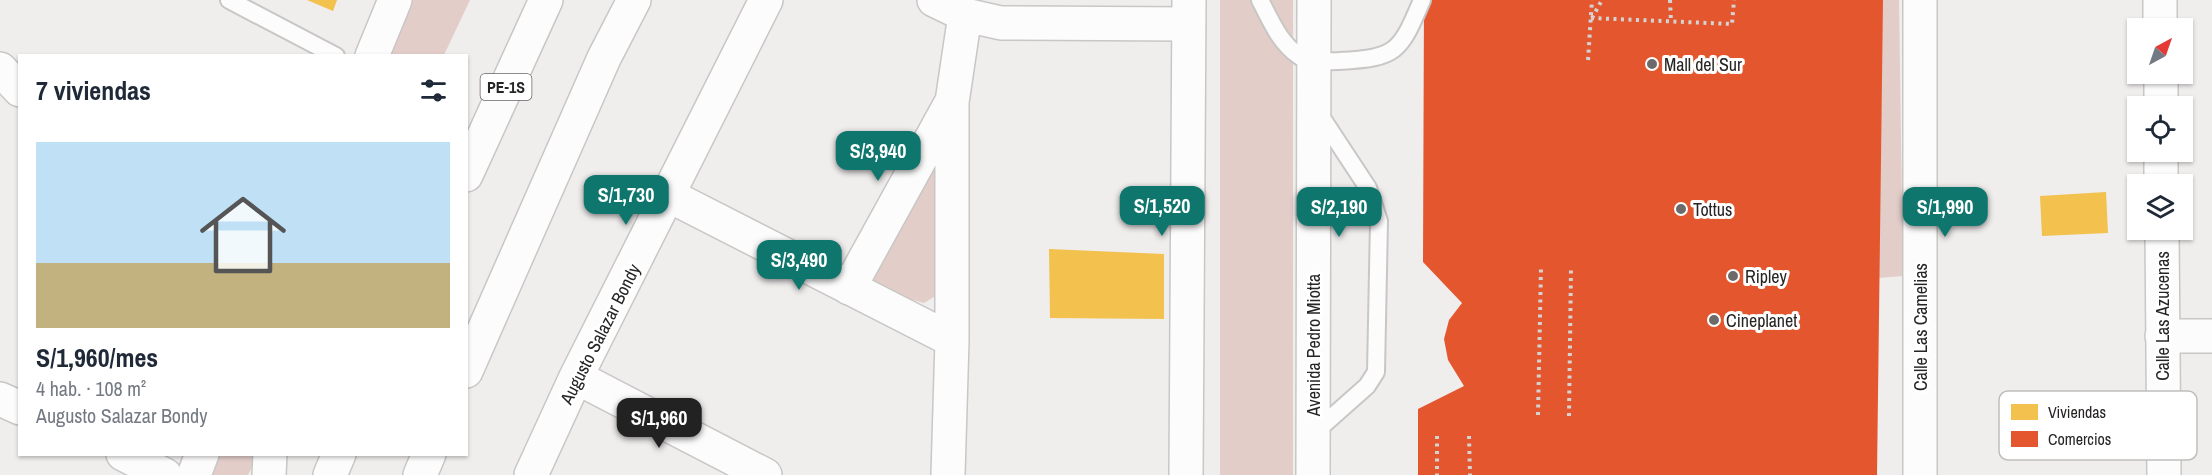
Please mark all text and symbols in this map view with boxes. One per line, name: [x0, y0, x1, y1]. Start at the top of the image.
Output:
north arrow: [2127, 18, 2193, 84]
map controls: [2127, 18, 2193, 240]
place label: Mall del Sur: [1664, 52, 1742, 77]
marker: Mall del Sur: [1645, 57, 1659, 71]
text: 7 viviendas: [36, 73, 151, 108]
icon: filters: [417, 74, 450, 107]
road number: PE-1S: [480, 74, 532, 100]
button: locate: [2127, 96, 2193, 162]
pin: S/3,940: [823, 131, 933, 182]
text: S/3,940: [850, 137, 906, 164]
button: layers: [2127, 174, 2193, 240]
pin: S/1,730: [571, 175, 681, 226]
icon: home: [189, 181, 297, 289]
text: S/1,730: [598, 181, 654, 208]
pin: S/1,520: [1107, 186, 1217, 237]
pin: S/2,190: [1284, 187, 1394, 238]
pin: S/1,990: [1890, 187, 2000, 238]
text: S/1,520: [1134, 192, 1190, 219]
text: S/2,190: [1311, 193, 1367, 220]
text: S/1,990: [1917, 193, 1973, 220]
place label: Tottus: [1693, 197, 1732, 222]
marker: Tottus: [1674, 202, 1688, 216]
pin: S/3,490: [744, 240, 854, 291]
text: S/3,490: [771, 246, 827, 273]
street label: Calle Las Azucenas: [2150, 251, 2175, 381]
street label: Augusto Salazar Bondy: [553, 259, 646, 409]
street label: Calle Las Camelias: [1908, 263, 1933, 391]
place label: Ripley: [1745, 264, 1787, 289]
marker: Ripley: [1726, 269, 1740, 283]
street label: Avenida Pedro Miotta: [1301, 274, 1326, 417]
place label: Cineplanet: [1726, 308, 1797, 333]
marker: Cineplanet: [1707, 313, 1721, 327]
text: S/1,960/mes: [36, 340, 158, 375]
text: 4 hab. · 108 m²: [36, 375, 146, 402]
legend: [1999, 391, 2197, 460]
pin: S/1,960: [604, 398, 714, 449]
text: Viviendas: [2048, 401, 2106, 423]
text: Augusto Salazar Bondy: [36, 402, 207, 429]
text: S/1,960: [631, 404, 687, 431]
text: Comercios: [2048, 428, 2111, 450]

